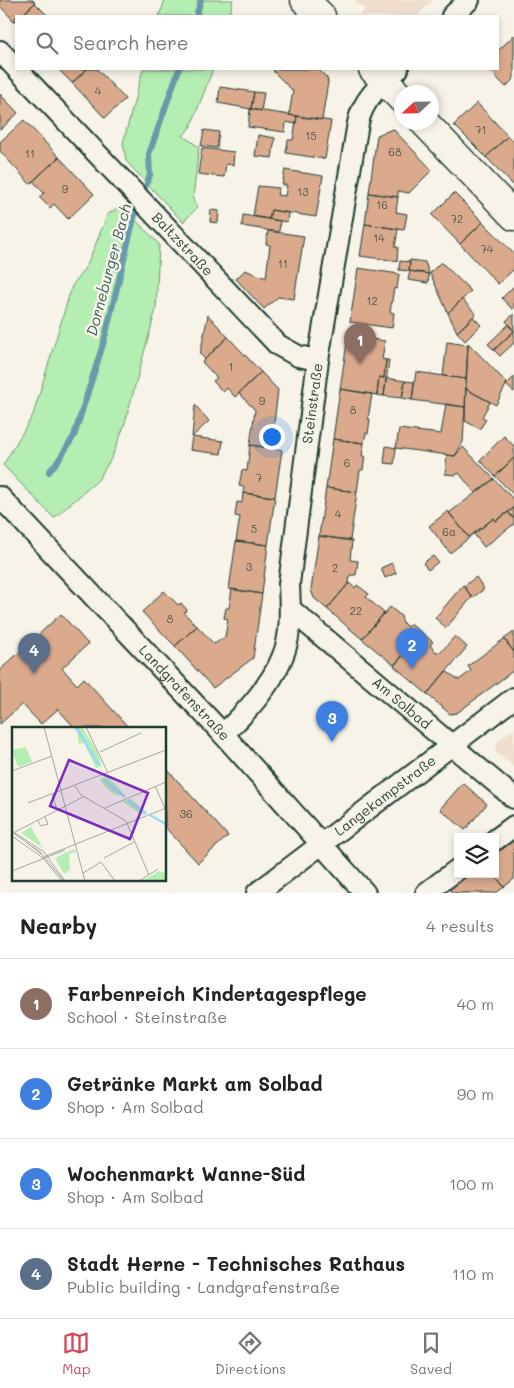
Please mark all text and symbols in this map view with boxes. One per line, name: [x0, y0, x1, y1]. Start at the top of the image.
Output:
search box: [15, 15, 499, 70]
icon: search: [33, 29, 61, 57]
text: Search here: [73, 30, 189, 55]
house number: 4: [95, 83, 102, 98]
north arrow: [394, 85, 439, 130]
house number: 71: [475, 122, 487, 137]
house number: 15: [305, 128, 317, 143]
house number: 68: [388, 144, 402, 159]
house number: 11: [25, 146, 35, 161]
house number: 9: [62, 181, 69, 196]
house number: 13: [297, 184, 309, 199]
house number: 16: [376, 197, 388, 212]
water label: Dorneburger Bach: [81, 202, 135, 338]
street label: Baltzstraße: [148, 208, 218, 280]
house number: 72: [451, 211, 463, 226]
house number: 14: [373, 230, 385, 245]
house number: 74: [481, 241, 494, 256]
house number: 11: [278, 256, 288, 271]
house number: 12: [366, 293, 378, 308]
pin: 1: [344, 323, 376, 364]
house number: 1: [229, 359, 233, 374]
street label: Steinstraße: [297, 362, 327, 445]
house number: 9: [259, 393, 266, 408]
house number: 8: [350, 402, 357, 417]
your location: [259, 424, 285, 450]
house number: 6: [344, 455, 350, 470]
house number: 7: [256, 470, 262, 485]
house number: 4: [335, 506, 342, 521]
house number: 5: [251, 521, 257, 536]
house number: 6a: [442, 524, 456, 539]
house number: 3: [246, 559, 253, 574]
house number: 2: [332, 560, 338, 575]
house number: 22: [350, 603, 362, 618]
house number: 8: [167, 611, 174, 626]
pin: 2: [396, 628, 428, 669]
pin: 4: [18, 633, 50, 674]
street label: Landgrafenstraße: [135, 641, 234, 744]
street label: Am Solbad: [368, 672, 435, 733]
pin: 3: [316, 701, 348, 742]
inset map: [12, 727, 166, 881]
street label: Langekampstraße: [330, 751, 440, 840]
house number: 36: [179, 806, 193, 821]
map controls: [454, 833, 499, 878]
button: layers: [454, 833, 499, 878]
text: Nearby: [20, 912, 97, 939]
text: 4 results: [426, 915, 494, 936]
text: Farbenreich Kindertagespflege: [67, 981, 367, 1006]
text: 1: [32, 993, 40, 1014]
text: 40 m: [457, 993, 494, 1014]
text: School · Steinstraße: [67, 1006, 227, 1027]
text: Getränke Markt am Solbad: [67, 1071, 323, 1096]
text: 2: [32, 1083, 40, 1104]
text: 90 m: [457, 1083, 494, 1104]
text: Shop · Am Solbad: [67, 1096, 203, 1117]
text: Wochenmarkt Wanne-Süd: [67, 1161, 305, 1186]
text: 3: [31, 1173, 41, 1194]
text: 100 m: [449, 1173, 494, 1194]
text: Shop · Am Solbad: [67, 1186, 203, 1207]
text: Stadt Herne - Technisches Rathaus: [67, 1251, 405, 1276]
text: 4: [31, 1263, 41, 1284]
text: 110 m: [452, 1263, 494, 1284]
text: Public building · Landgrafenstraße: [67, 1276, 340, 1297]
tab: Map: [62, 1329, 91, 1378]
tab: Directions: [215, 1329, 286, 1378]
tab: Saved: [410, 1329, 452, 1378]

